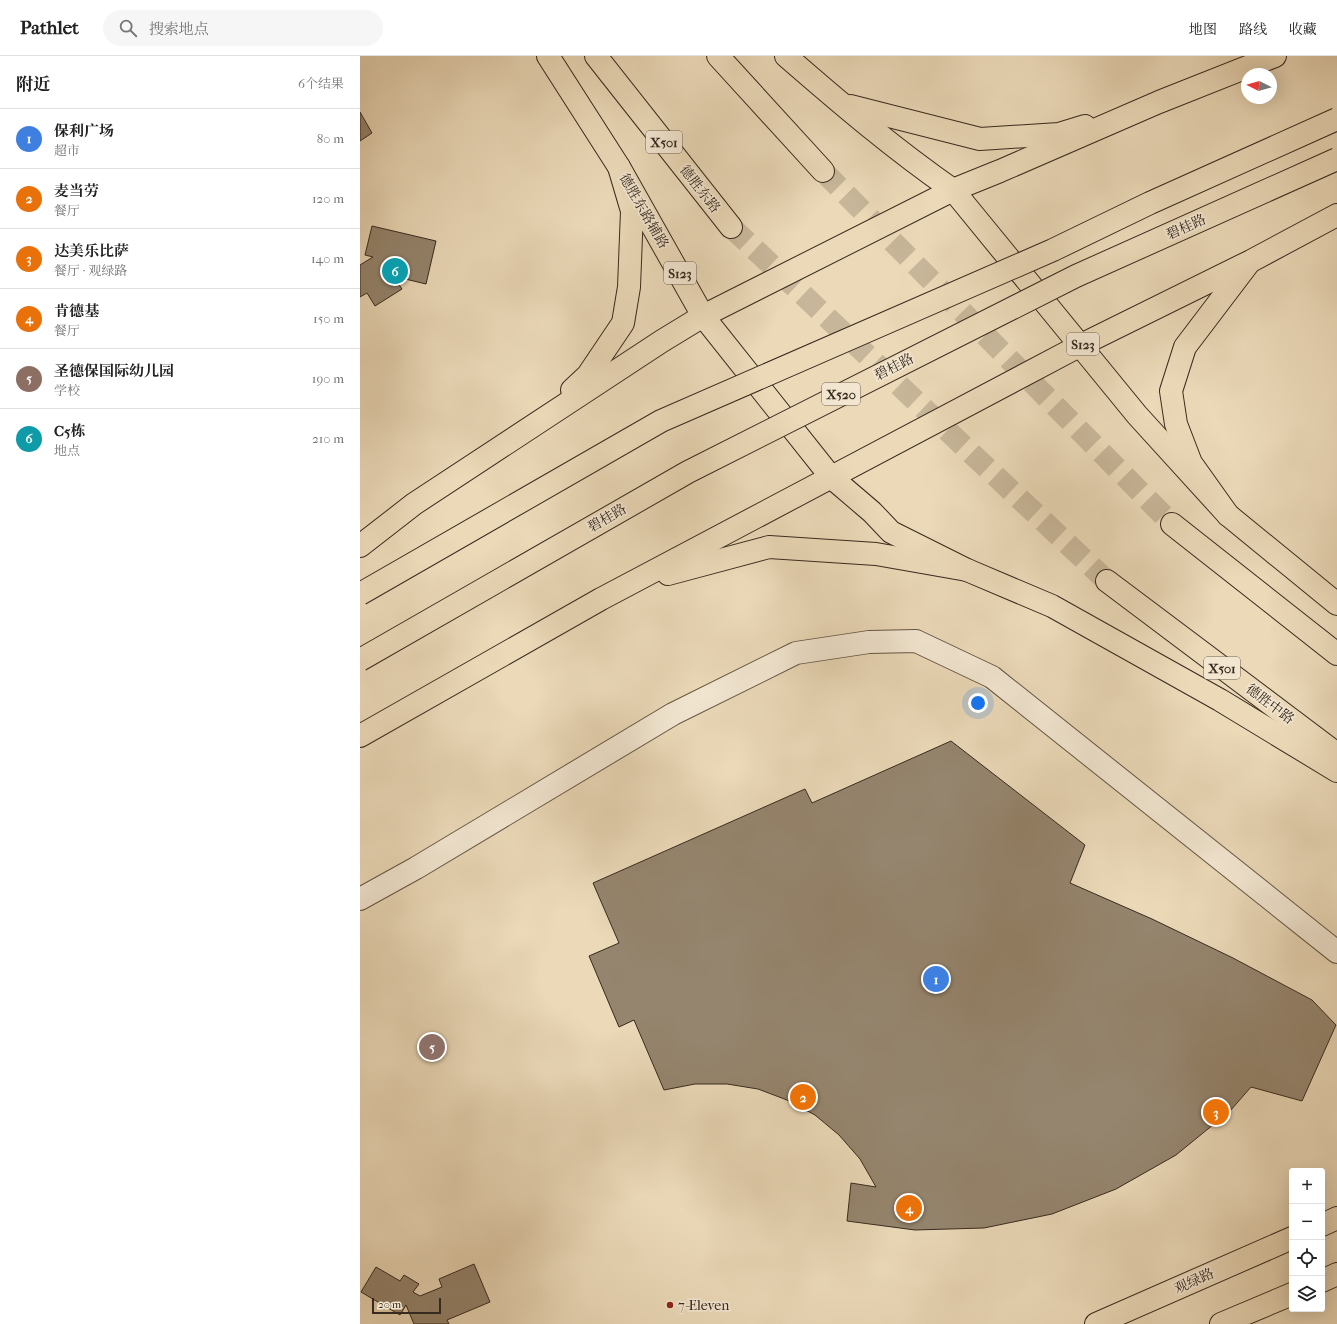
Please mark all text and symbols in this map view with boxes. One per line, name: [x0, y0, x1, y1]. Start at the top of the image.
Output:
search box: [103, 10, 383, 46]
text: Pathlet: [20, 17, 79, 39]
icon: search: [117, 17, 139, 39]
text: 搜索地点: [149, 20, 209, 38]
text: 地图: [1189, 21, 1217, 38]
text: 路线: [1239, 21, 1267, 38]
text: 收藏: [1289, 21, 1317, 38]
north arrow: [1241, 68, 1277, 104]
text: 附近: [16, 74, 50, 94]
text: 6个结果: [298, 76, 344, 91]
text: 保利广场: [54, 122, 114, 140]
text: 1: [27, 131, 31, 146]
text: 80 m: [317, 131, 344, 146]
road number: X501: [646, 131, 682, 153]
text: 超市: [54, 143, 80, 158]
street label: 德胜东路: [676, 162, 724, 216]
street label: 德胜东路辅路: [616, 170, 672, 252]
text: 麦当劳: [54, 182, 99, 200]
text: 2: [26, 191, 32, 206]
text: 120 m: [312, 191, 344, 206]
text: 餐厅: [54, 203, 80, 218]
street label: 碧桂路: [1163, 211, 1209, 243]
text: 达美乐比萨: [54, 242, 129, 260]
text: 3: [26, 251, 32, 266]
text: 140 m: [311, 251, 344, 266]
pin: 6: [382, 256, 408, 286]
road number: S123: [664, 262, 696, 284]
text: 餐厅 · 观绿路: [54, 263, 127, 278]
text: 肯德基: [54, 302, 99, 320]
text: 4: [25, 311, 33, 326]
text: 150 m: [313, 311, 344, 326]
text: 餐厅: [54, 323, 80, 338]
road number: S123: [1067, 333, 1099, 355]
street label: 碧桂路: [871, 350, 917, 384]
text: 圣德保国际幼儿园: [54, 362, 174, 380]
text: 5: [26, 371, 32, 386]
text: 190 m: [312, 371, 344, 386]
text: 学校: [54, 383, 80, 398]
road number: X520: [822, 383, 860, 405]
text: C5栋: [54, 422, 86, 440]
text: 6: [25, 431, 33, 446]
text: 210 m: [312, 431, 344, 446]
text: 地点: [54, 443, 80, 458]
street label: 碧桂路: [585, 500, 629, 536]
road number: X501: [1204, 657, 1240, 679]
street label: 德胜中路: [1243, 680, 1297, 728]
your location: [968, 693, 988, 713]
pin: 1: [923, 964, 949, 994]
pin: 5: [419, 1032, 445, 1062]
pin: 2: [790, 1082, 816, 1112]
pin: 3: [1203, 1097, 1229, 1127]
map controls: [1289, 1168, 1325, 1312]
button: +: [1289, 1168, 1325, 1204]
pin: 4: [896, 1193, 922, 1223]
button: −: [1289, 1204, 1325, 1240]
button: locate: [1289, 1240, 1325, 1276]
street label: 观绿路: [1171, 1265, 1217, 1297]
button: layers: [1289, 1276, 1325, 1312]
scale bar: [372, 1296, 441, 1315]
place label: 7-Eleven: [678, 1297, 729, 1314]
text: 20 m: [378, 1298, 401, 1311]
marker: 7-Eleven: [665, 1300, 675, 1310]

